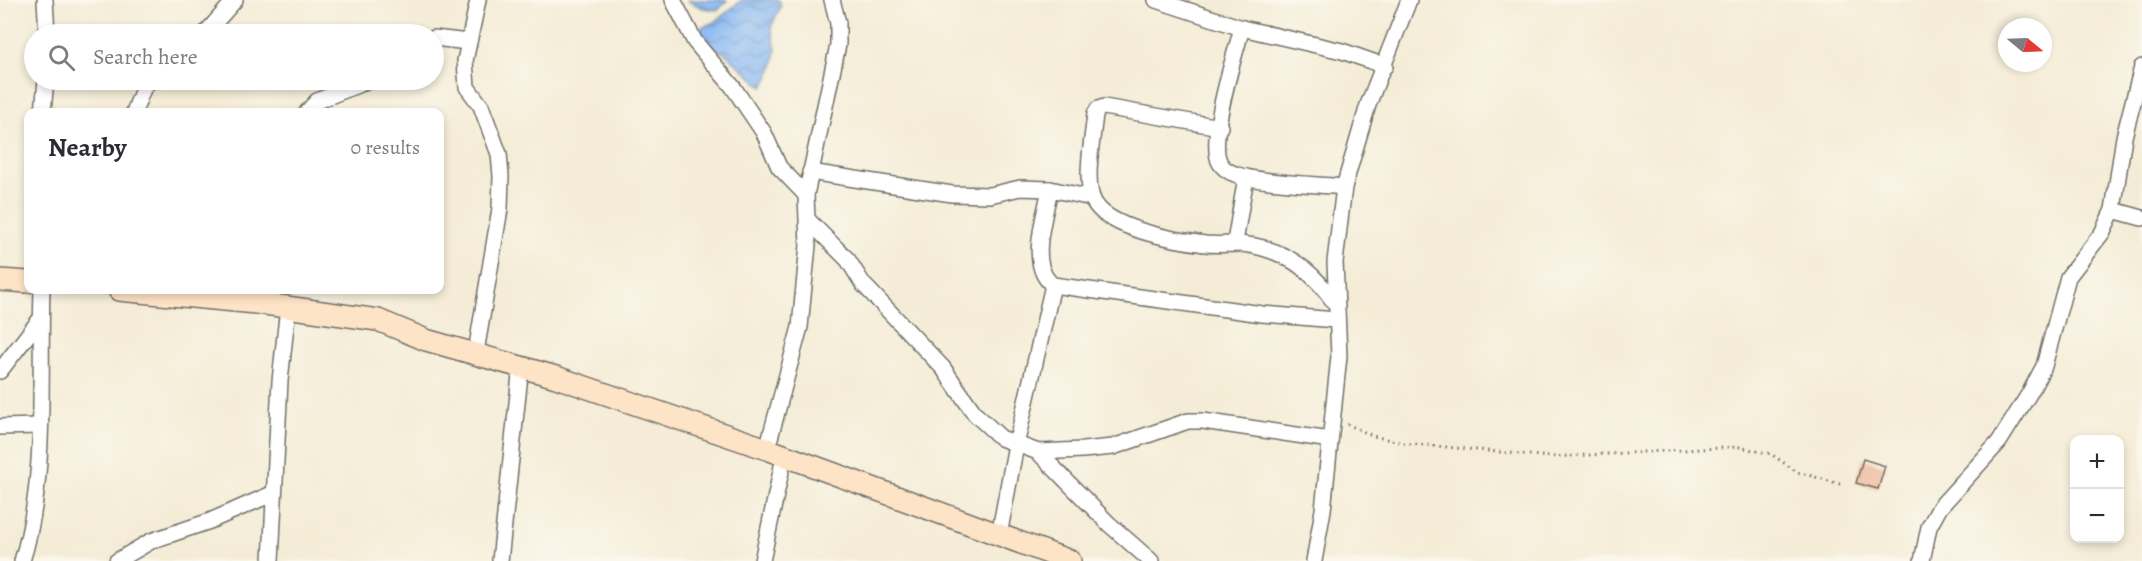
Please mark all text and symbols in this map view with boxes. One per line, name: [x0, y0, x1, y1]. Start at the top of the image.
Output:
north arrow: [1998, 18, 2052, 72]
search box: [24, 24, 444, 90]
icon: search: [45, 41, 78, 74]
text: Search here: [93, 42, 198, 72]
text: Nearby: [48, 130, 127, 165]
text: 0 results: [351, 134, 420, 161]
map controls: [2070, 435, 2124, 543]
button: +: [2070, 435, 2124, 489]
button: −: [2070, 489, 2124, 543]

